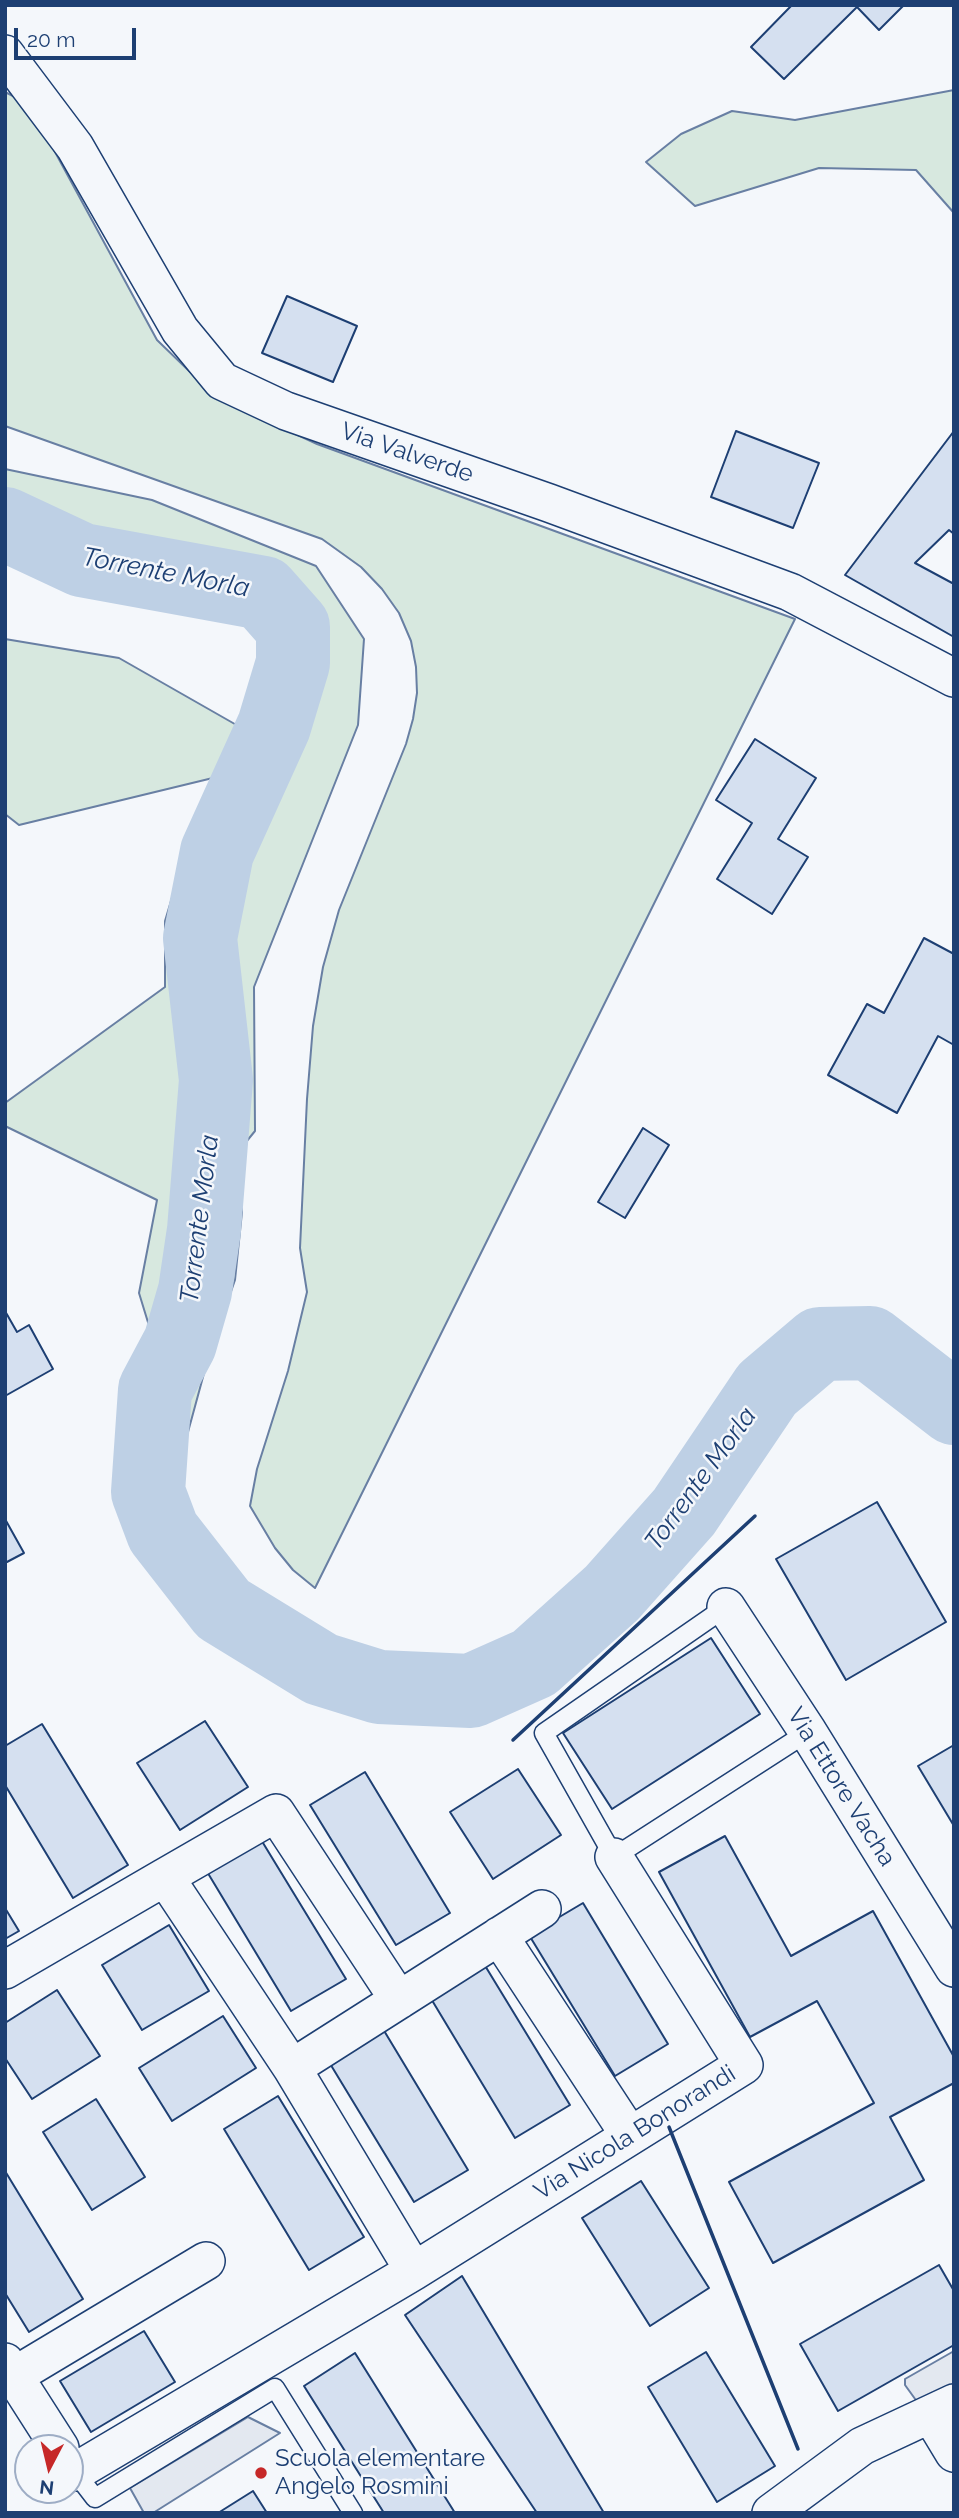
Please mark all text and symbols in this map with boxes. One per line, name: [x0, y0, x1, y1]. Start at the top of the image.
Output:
scale bar: [18, 14, 140, 58]
text: 20 m: [27, 27, 75, 52]
street label: Via Valverde: [337, 417, 477, 489]
water label: Torrente Morla: [80, 542, 252, 604]
water label: Torrente Morla: [174, 1133, 226, 1305]
water label: Torrente Morla: [639, 1401, 763, 1557]
street label: Via Ettore Vacha: [781, 1702, 901, 1872]
street label: Via Nicola Bonorandi: [529, 2059, 741, 2207]
north arrow: [14, 2434, 84, 2504]
place label: Scuola elementare Angelo Rosmini: [275, 2445, 485, 2501]
marker: Scuola elementare Angelo Rosmini: [253, 2465, 269, 2481]
text: N: [38, 2476, 55, 2500]

